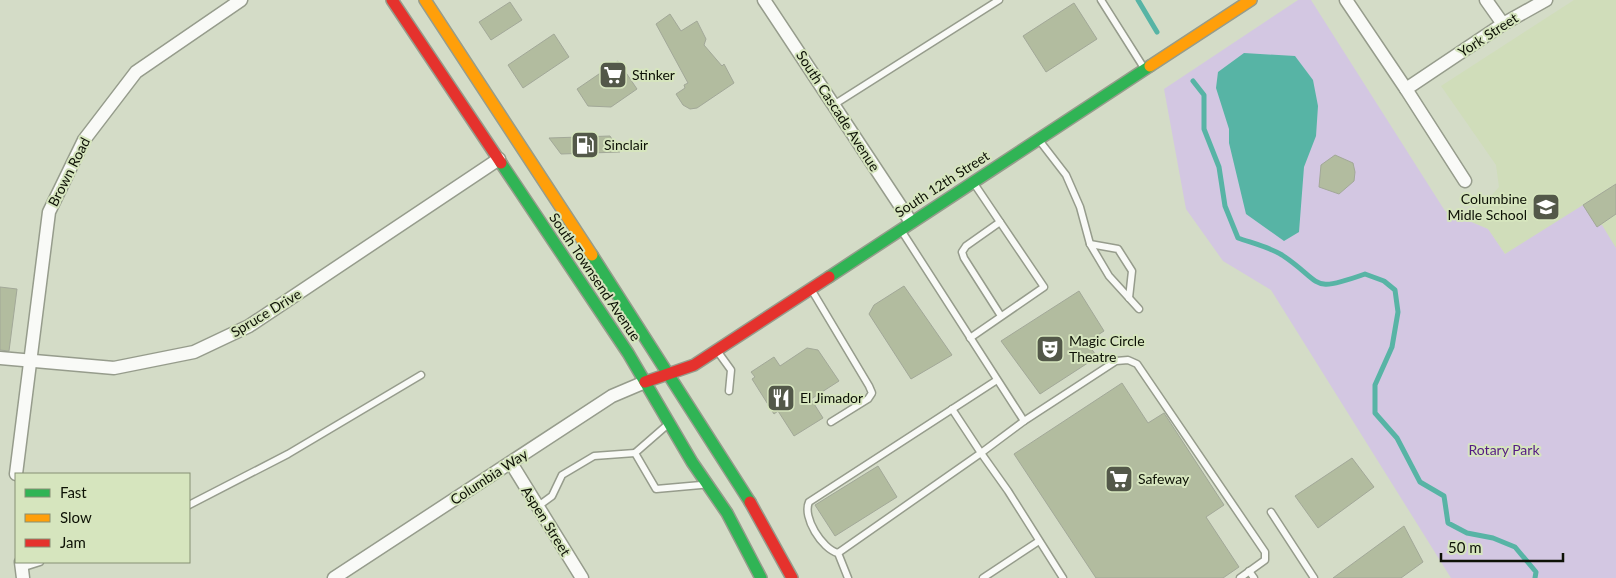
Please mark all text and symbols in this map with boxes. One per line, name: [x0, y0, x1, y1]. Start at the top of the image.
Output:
street label: York Street: [1455, 9, 1521, 60]
street label: South Cascade Avenue: [793, 47, 884, 174]
supermarket icon: Stinker: [598, 60, 628, 90]
place label: Stinker: [632, 66, 675, 83]
fuel station icon: Sinclair: [570, 130, 600, 160]
street label: Brown Road: [44, 135, 93, 209]
place label: Sinclair: [604, 136, 648, 153]
street label: South 12th Street: [891, 147, 992, 220]
place label: Columbine Midle School: [1447, 190, 1527, 223]
school or university icon: Columbine Midle School: [1531, 192, 1561, 222]
street label: South Townsend Avenue: [546, 209, 645, 344]
street label: Spruce Drive: [227, 285, 304, 340]
place label: Magic Circle Theatre: [1069, 332, 1145, 365]
theatre icon: Magic Circle Theatre: [1035, 334, 1065, 364]
restaurant icon: El Jimador: [766, 383, 796, 413]
place label: El Jimador: [800, 389, 863, 406]
park label: Rotary Park: [1468, 441, 1540, 458]
street label: Columbia Way: [447, 445, 531, 508]
supermarket icon: Safeway: [1104, 464, 1134, 494]
place label: Safeway: [1138, 470, 1190, 487]
legend: [15, 473, 190, 563]
text: Fast: [60, 483, 87, 501]
street label: Aspen Street: [518, 483, 575, 559]
text: Slow: [60, 508, 92, 526]
scale bar: [1441, 530, 1564, 562]
text: Jam: [60, 533, 86, 551]
text: 50 m: [1448, 538, 1482, 556]

